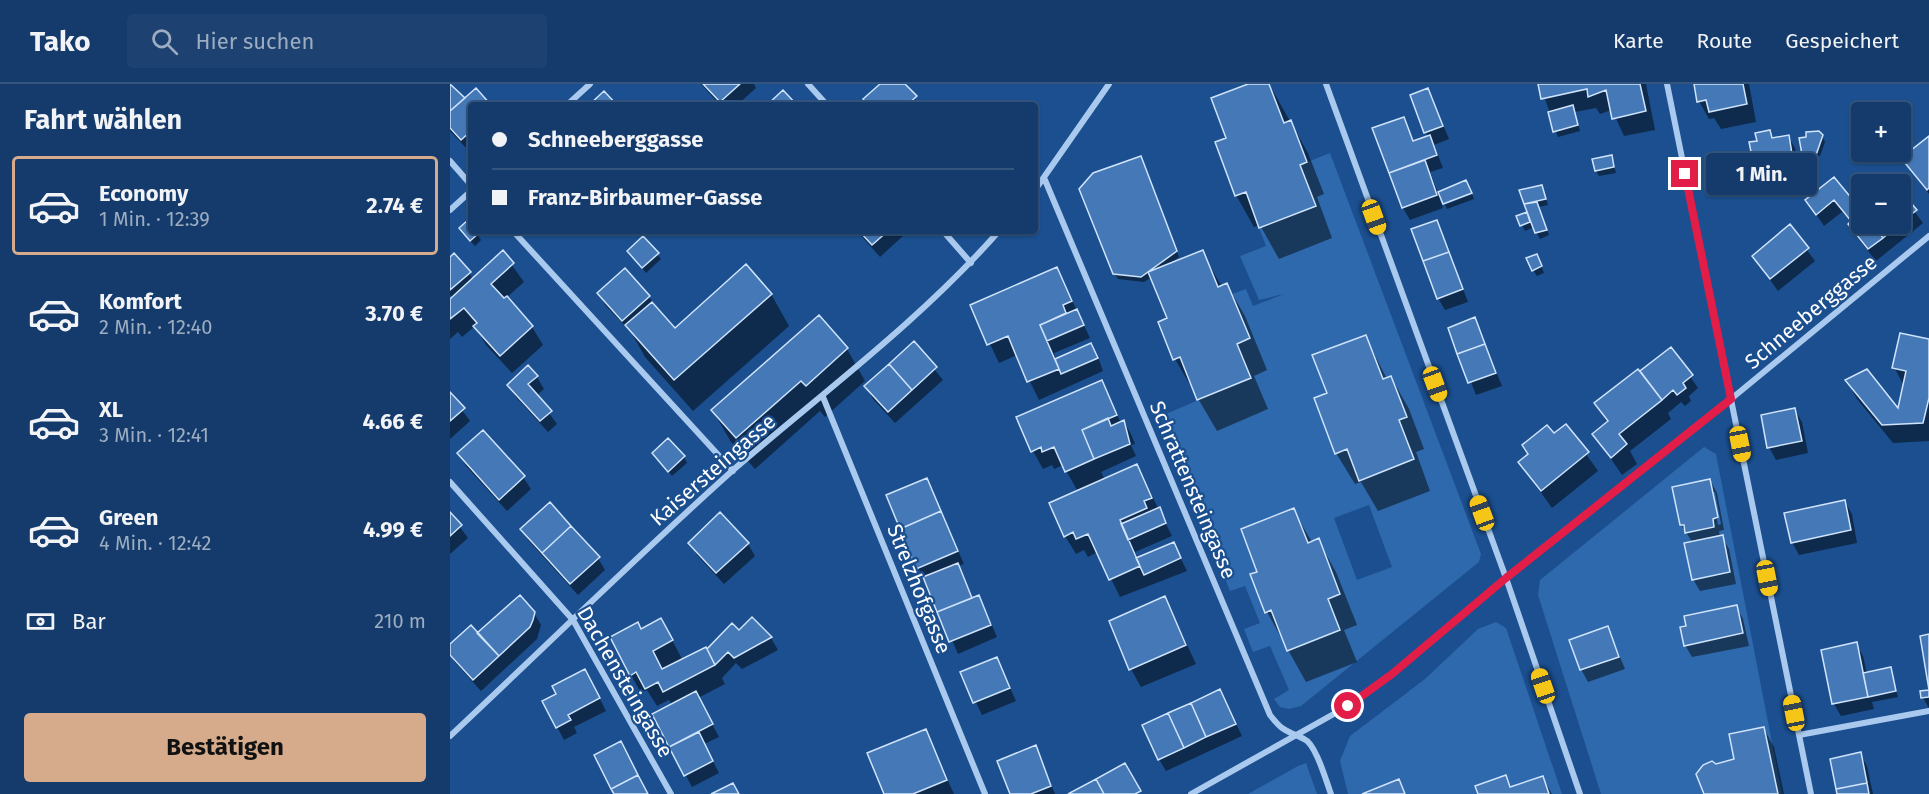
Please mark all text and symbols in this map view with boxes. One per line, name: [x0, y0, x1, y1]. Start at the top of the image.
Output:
search box: [127, 14, 547, 68]
text: Tako: [30, 25, 91, 58]
icon: search: [148, 25, 181, 58]
text: Hier suchen: [196, 28, 314, 55]
text: Karte: [1613, 28, 1664, 54]
text: Route: [1697, 28, 1752, 54]
text: Gespeichert: [1785, 28, 1899, 54]
map controls: [1851, 102, 1911, 234]
button: +: [1851, 102, 1911, 162]
text: Fahrt wählen: [24, 104, 182, 136]
text: Schneeberggasse: [528, 126, 703, 153]
callout: 1 Min.: [1706, 153, 1817, 195]
route end: [1671, 160, 1698, 187]
text: 1 Min.: [1736, 162, 1787, 186]
button: −: [1851, 174, 1911, 234]
icon: car: [27, 179, 81, 233]
text: Economy: [99, 180, 188, 207]
text: Franz-Birbaumer-Gasse: [528, 184, 762, 211]
text: 2.74 €: [366, 192, 423, 219]
car: [1359, 197, 1389, 237]
text: 1 Min. · 12:39: [99, 207, 210, 231]
street label: Schneeberggasse: [1740, 249, 1882, 375]
icon: car: [27, 287, 81, 341]
text: Komfort: [99, 288, 182, 315]
text: 3.70 €: [365, 300, 423, 327]
text: 2 Min. · 12:40: [99, 315, 212, 339]
car: [1420, 364, 1450, 404]
icon: car: [27, 395, 81, 449]
text: XL: [99, 396, 123, 423]
street label: Schrattensteingasse: [1144, 397, 1242, 583]
text: 4.66 €: [362, 408, 423, 435]
street label: Kaisersteingasse: [645, 408, 781, 532]
text: 3 Min. · 12:41: [99, 423, 209, 447]
car: [1728, 425, 1752, 463]
car: [1467, 493, 1497, 533]
icon: car: [27, 503, 81, 557]
text: Green: [99, 504, 158, 531]
text: 4.99 €: [363, 516, 423, 543]
street label: Strelzhofgasse: [881, 520, 957, 658]
text: 4 Min. · 12:42: [99, 531, 211, 555]
car: [1755, 559, 1779, 597]
street label: Dachensteingasse: [571, 602, 679, 762]
icon: cash: [24, 605, 57, 638]
text: Bar: [72, 608, 106, 635]
text: 210 m: [374, 609, 426, 633]
car: [1529, 666, 1557, 706]
route start: [1334, 692, 1361, 719]
car: [1782, 694, 1806, 732]
button: Bestätigen: [24, 713, 426, 782]

